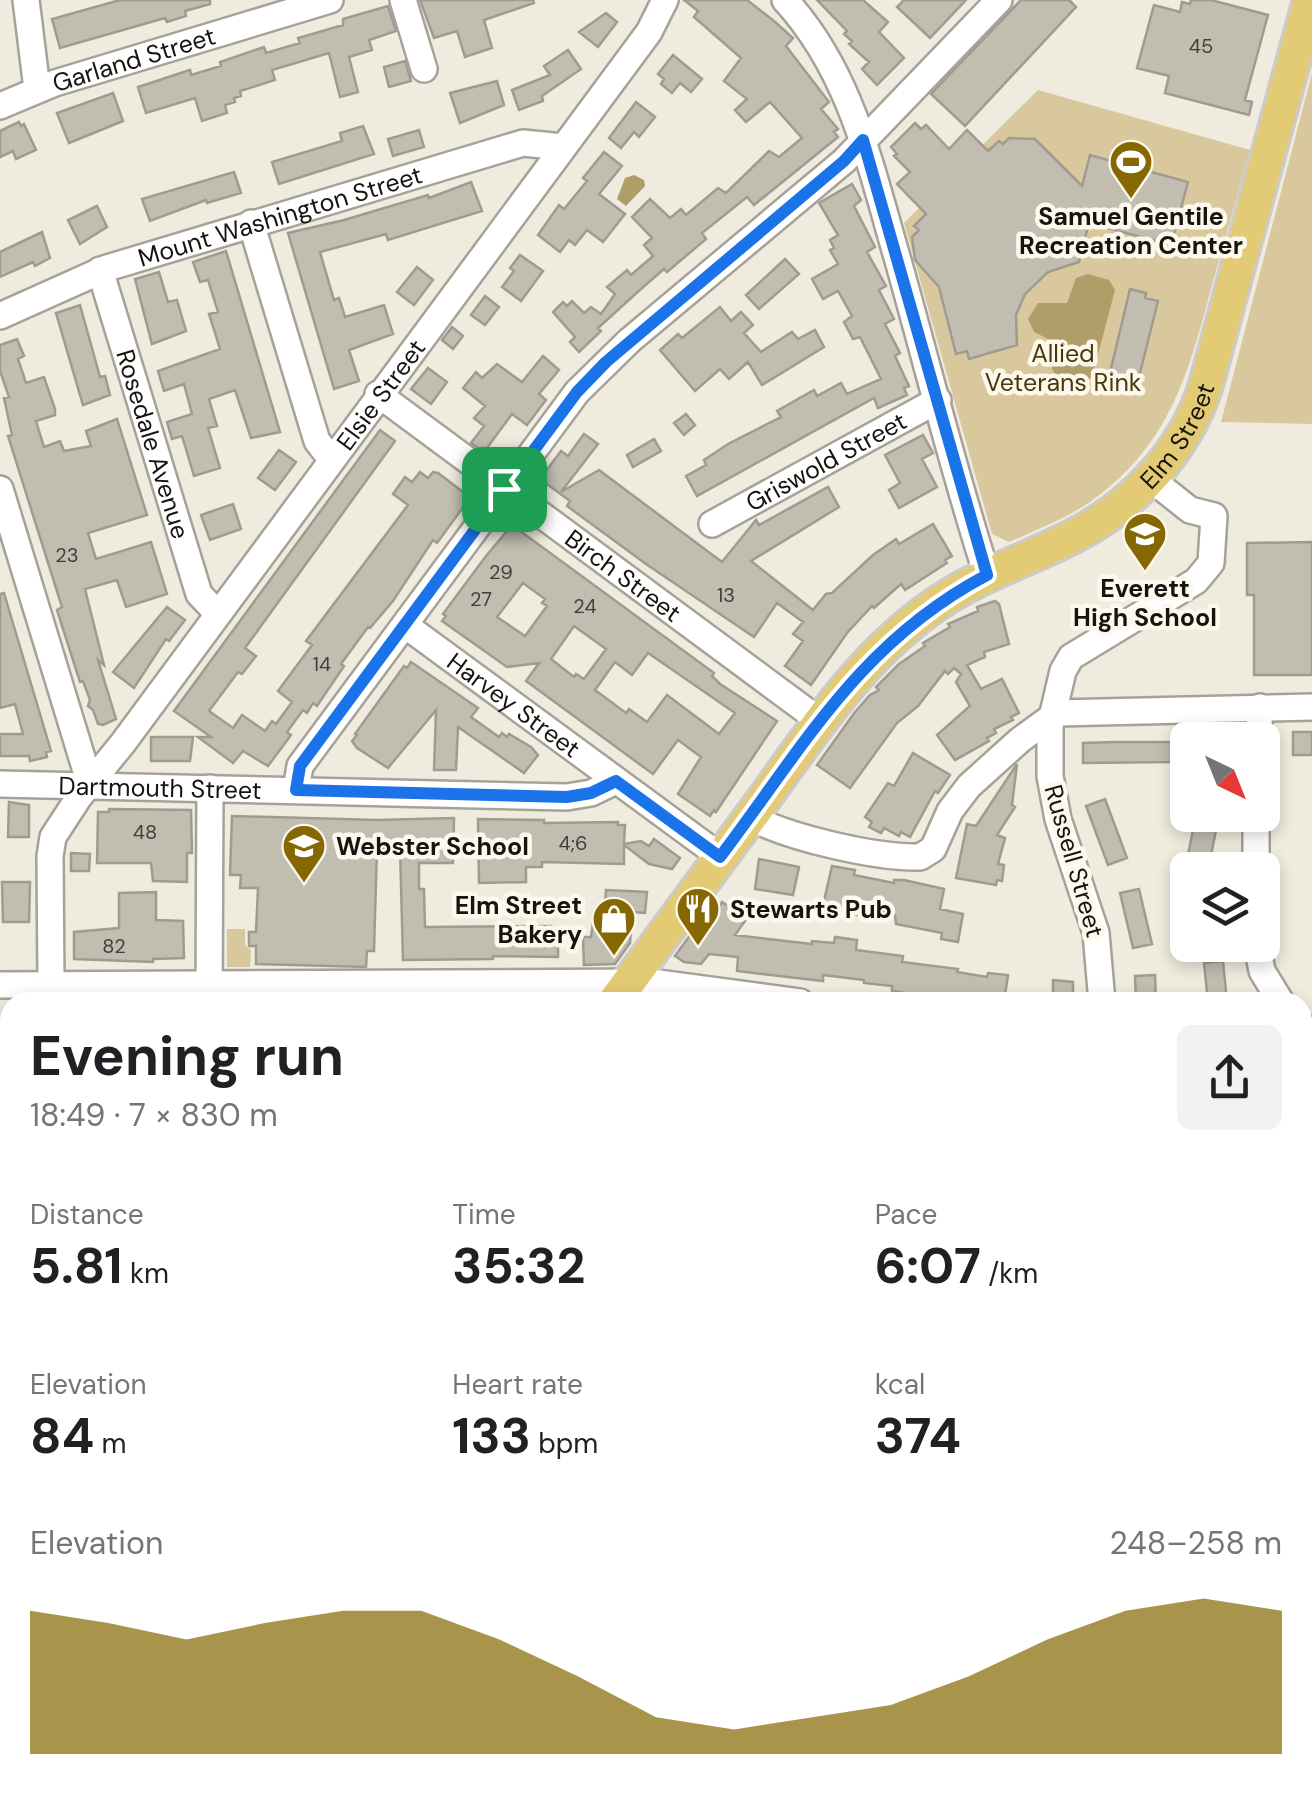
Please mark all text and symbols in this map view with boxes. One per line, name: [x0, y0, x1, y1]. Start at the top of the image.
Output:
street label: Garland Street: [48, 19, 219, 99]
house number: 45: [1189, 33, 1213, 59]
sports icon: Samuel Gentile Recreation Center: [1108, 139, 1154, 200]
street label: Mount Washington Street: [134, 158, 426, 274]
place label: Samuel Gentile Recreation Center: [1019, 200, 1243, 262]
street label: Elsie Street: [329, 332, 433, 457]
park label: Allied Veterans Rink: [985, 337, 1142, 399]
street label: Rosedale Avenue: [109, 345, 198, 543]
street label: Elm Street: [1132, 378, 1222, 496]
street label: Griswold Street: [740, 404, 912, 519]
pin: [462, 447, 547, 532]
icon: arrive: [477, 462, 532, 517]
school or university icon: Everett High School: [1122, 511, 1168, 572]
street label: Birch Street: [559, 522, 688, 629]
house number: 23: [55, 542, 79, 568]
house number: 29: [489, 559, 513, 585]
place label: Everett High School: [1073, 572, 1217, 634]
house number: 13: [717, 582, 735, 608]
house number: 27: [470, 586, 492, 612]
house number: 24: [573, 593, 597, 619]
street label: Harvey Street: [441, 645, 587, 765]
house number: 14: [313, 651, 331, 677]
north arrow: [1170, 722, 1280, 832]
map controls: [1170, 722, 1280, 962]
street label: Dartmouth Street: [58, 769, 262, 806]
street label: Russell Street: [1036, 781, 1112, 941]
house number: 48: [133, 819, 157, 845]
school or university icon: Webster School: [281, 823, 327, 884]
place label: Webster School: [336, 830, 529, 863]
house number: 4;6: [558, 830, 588, 856]
button: layers: [1170, 852, 1280, 962]
restaurant icon: Stewarts Pub: [675, 886, 721, 947]
place label: Elm Street Bakery: [455, 889, 582, 951]
place label: Stewarts Pub: [730, 893, 892, 926]
shop icon: Elm Street Bakery: [591, 896, 637, 957]
house number: 82: [102, 933, 126, 959]
text: Evening run: [30, 1020, 344, 1092]
button: share: [1177, 1025, 1282, 1130]
text: 18:49 · 7 × 830 m: [30, 1094, 278, 1136]
text: Distance: [30, 1196, 144, 1233]
text: Time: [452, 1196, 516, 1233]
text: Pace: [875, 1196, 937, 1233]
text: 5.81: [30, 1233, 123, 1299]
text: 35:32: [452, 1233, 585, 1299]
text: 6:07: [875, 1233, 981, 1299]
text: km: [123, 1255, 169, 1292]
text: /km: [981, 1255, 1038, 1292]
text: Elevation: [30, 1366, 147, 1403]
text: Heart rate: [452, 1366, 583, 1403]
text: kcal: [875, 1366, 925, 1403]
text: 84: [30, 1403, 94, 1469]
text: 133: [452, 1403, 531, 1469]
text: 374: [875, 1403, 961, 1469]
text: m: [94, 1425, 127, 1462]
text: bpm: [531, 1425, 598, 1462]
text: Elevation: [30, 1522, 163, 1564]
text: 248–258 m: [1109, 1522, 1282, 1564]

